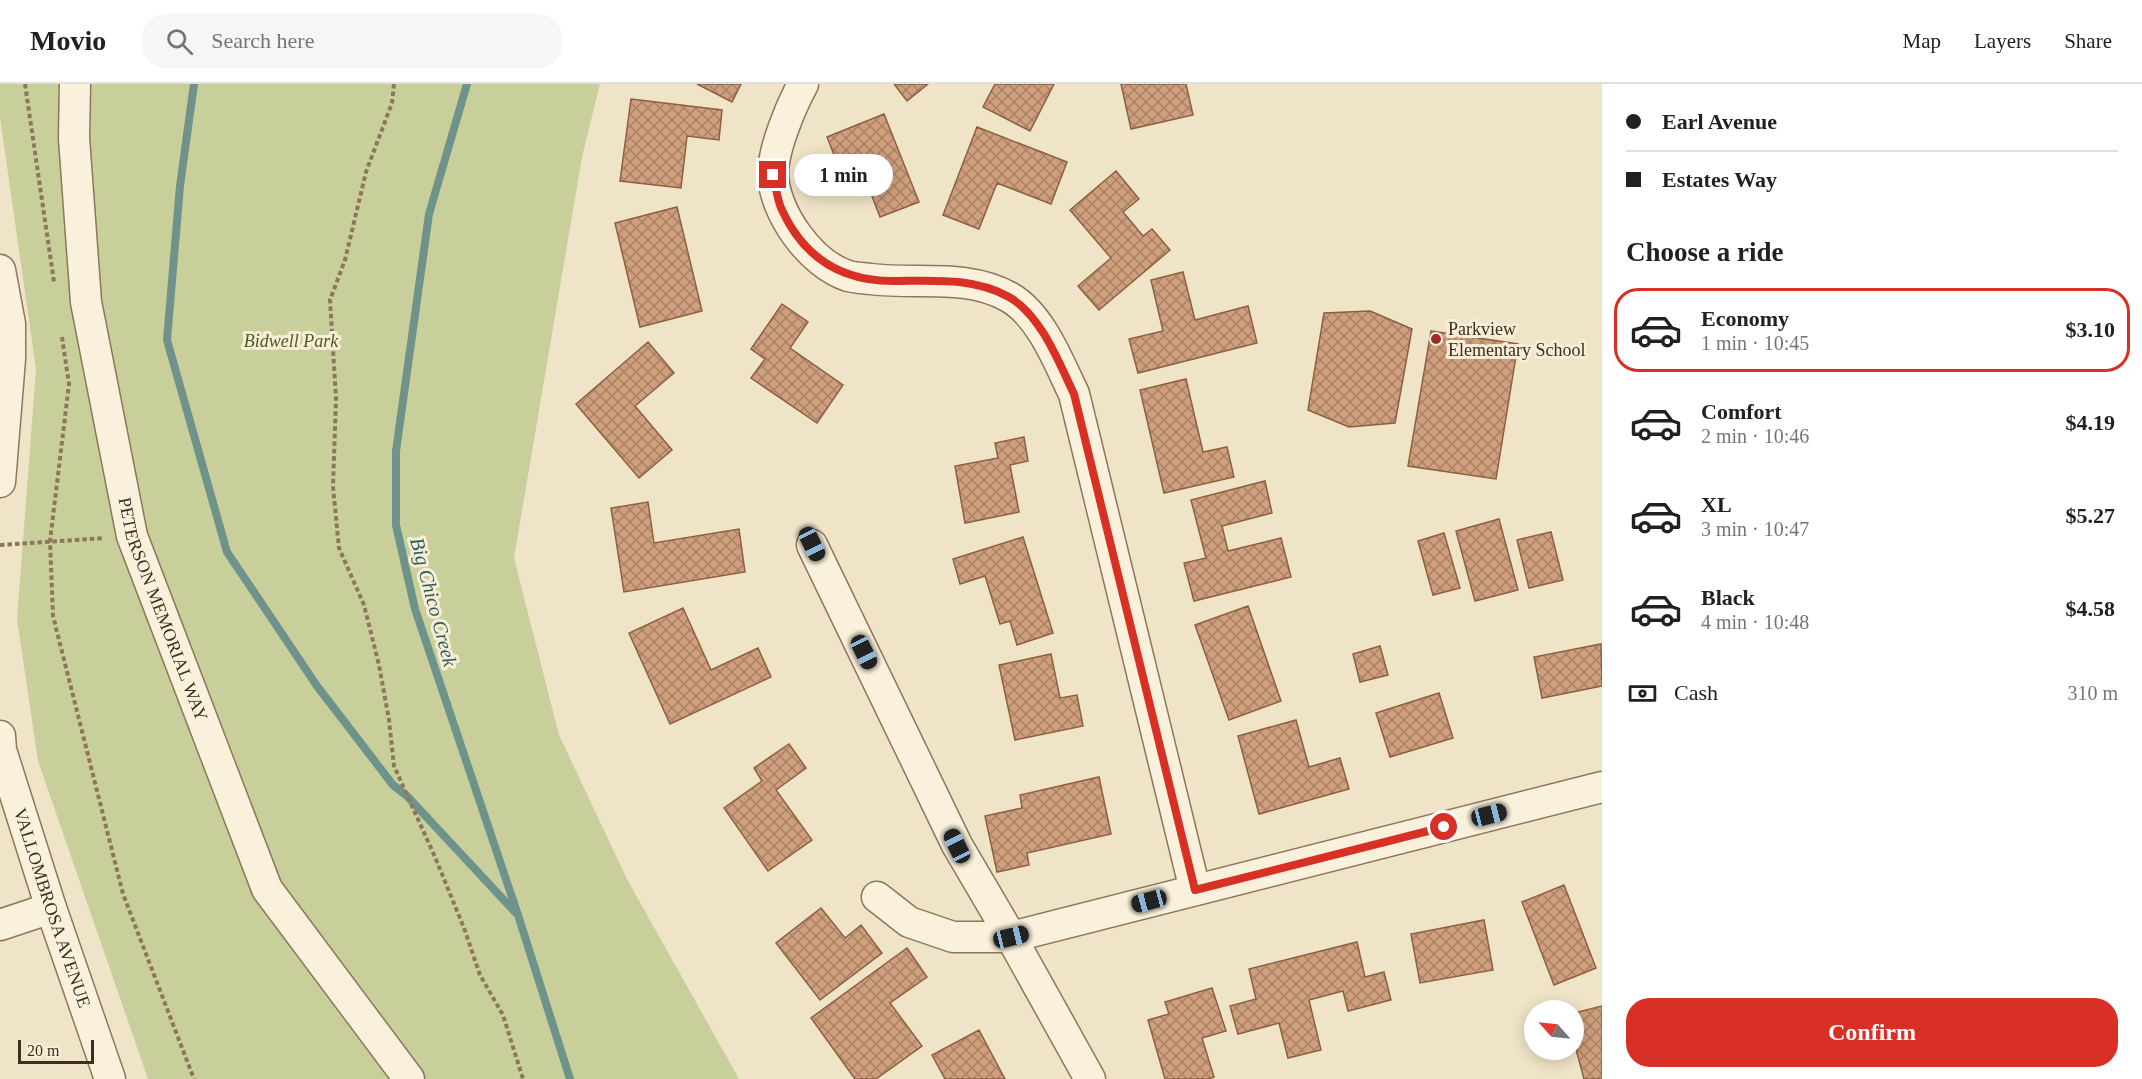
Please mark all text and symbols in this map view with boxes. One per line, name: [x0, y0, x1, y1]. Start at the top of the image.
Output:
search box: [142, 14, 562, 68]
text: Movio: [30, 25, 106, 56]
icon: search: [163, 25, 196, 58]
text: Search here: [211, 28, 314, 53]
text: Map: [1903, 29, 1941, 53]
text: Layers: [1974, 29, 2031, 53]
text: Share: [2064, 29, 2112, 53]
text: Earl Avenue: [1662, 109, 1777, 134]
callout: 1 min: [794, 154, 893, 196]
route end: [759, 161, 786, 188]
text: 1 min: [819, 164, 868, 186]
text: Estates Way: [1662, 167, 1777, 192]
text: Choose a ride: [1626, 237, 1784, 267]
icon: car: [1629, 303, 1683, 357]
text: Economy: [1701, 306, 1789, 331]
text: $3.10: [2066, 317, 2115, 342]
place label: Parkview Elementary School: [1448, 319, 1585, 360]
park label: Bidwell Park: [244, 331, 339, 351]
marker: Parkview Elementary School: [1429, 332, 1443, 346]
text: 1 min · 10:45: [1701, 332, 1809, 354]
icon: car: [1629, 396, 1683, 450]
text: Comfort: [1701, 399, 1782, 424]
text: $4.19: [2066, 410, 2115, 435]
text: 2 min · 10:46: [1701, 425, 1809, 447]
icon: car: [1629, 489, 1683, 543]
text: XL: [1701, 492, 1732, 517]
street label: PETERSON MEMORIAL WAY: [115, 496, 212, 724]
text: $5.27: [2066, 503, 2115, 528]
text: 3 min · 10:47: [1701, 518, 1809, 540]
car: [796, 524, 828, 564]
water label: Big Chico Creek: [405, 535, 462, 670]
icon: car: [1629, 582, 1683, 636]
text: Black: [1701, 585, 1755, 610]
text: $4.58: [2066, 596, 2115, 621]
text: 4 min · 10:48: [1701, 611, 1809, 633]
car: [848, 632, 880, 672]
icon: cash: [1626, 677, 1659, 710]
text: Cash: [1674, 680, 1718, 705]
text: 310 m: [2067, 682, 2118, 704]
car: [1469, 802, 1509, 828]
street label: VALLOMBROSA AVENUE: [10, 806, 95, 1010]
route start: [1430, 813, 1457, 840]
car: [941, 826, 973, 866]
car: [1129, 888, 1169, 914]
car: [991, 924, 1031, 950]
button: Confirm: [1626, 998, 2118, 1067]
north arrow: [1524, 1000, 1584, 1060]
map controls: [1524, 1000, 1584, 1060]
scale bar: [18, 1037, 94, 1064]
text: 20 m: [27, 1042, 59, 1059]

